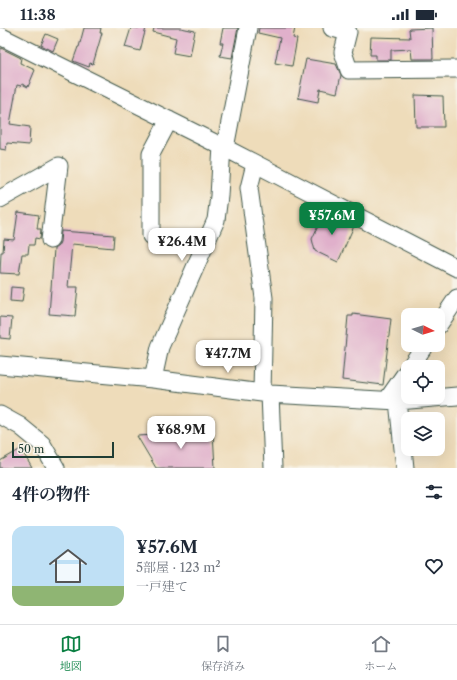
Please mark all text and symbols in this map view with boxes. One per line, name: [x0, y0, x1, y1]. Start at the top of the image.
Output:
text: 11:38: [20, 5, 56, 24]
pin: ¥57.6M: [299, 202, 365, 236]
text: ¥57.6M: [308, 207, 356, 223]
pin: ¥26.4M: [149, 228, 215, 262]
text: ¥26.4M: [157, 233, 207, 249]
north arrow: [401, 308, 445, 352]
map controls: [401, 308, 445, 456]
pin: ¥47.7M: [195, 340, 261, 374]
text: ¥47.7M: [205, 345, 251, 361]
button: locate: [401, 360, 445, 404]
button: layers: [401, 412, 445, 456]
pin: ¥68.9M: [148, 416, 214, 450]
text: ¥68.9M: [156, 421, 206, 437]
scale bar: [12, 440, 114, 459]
text: 50 m: [18, 442, 44, 456]
icon: filters: [423, 481, 445, 503]
text: 4件の物件: [12, 484, 90, 504]
text: ¥57.6M: [136, 537, 198, 557]
icon: home: [44, 542, 92, 590]
icon: heart: [423, 555, 445, 577]
text: 5部屋 · 123 m²: [136, 559, 221, 575]
text: 一戸建て: [136, 578, 188, 594]
tab: 地図: [60, 633, 82, 673]
tab: 保存済み: [201, 633, 245, 673]
tab: ホーム: [364, 633, 397, 673]

